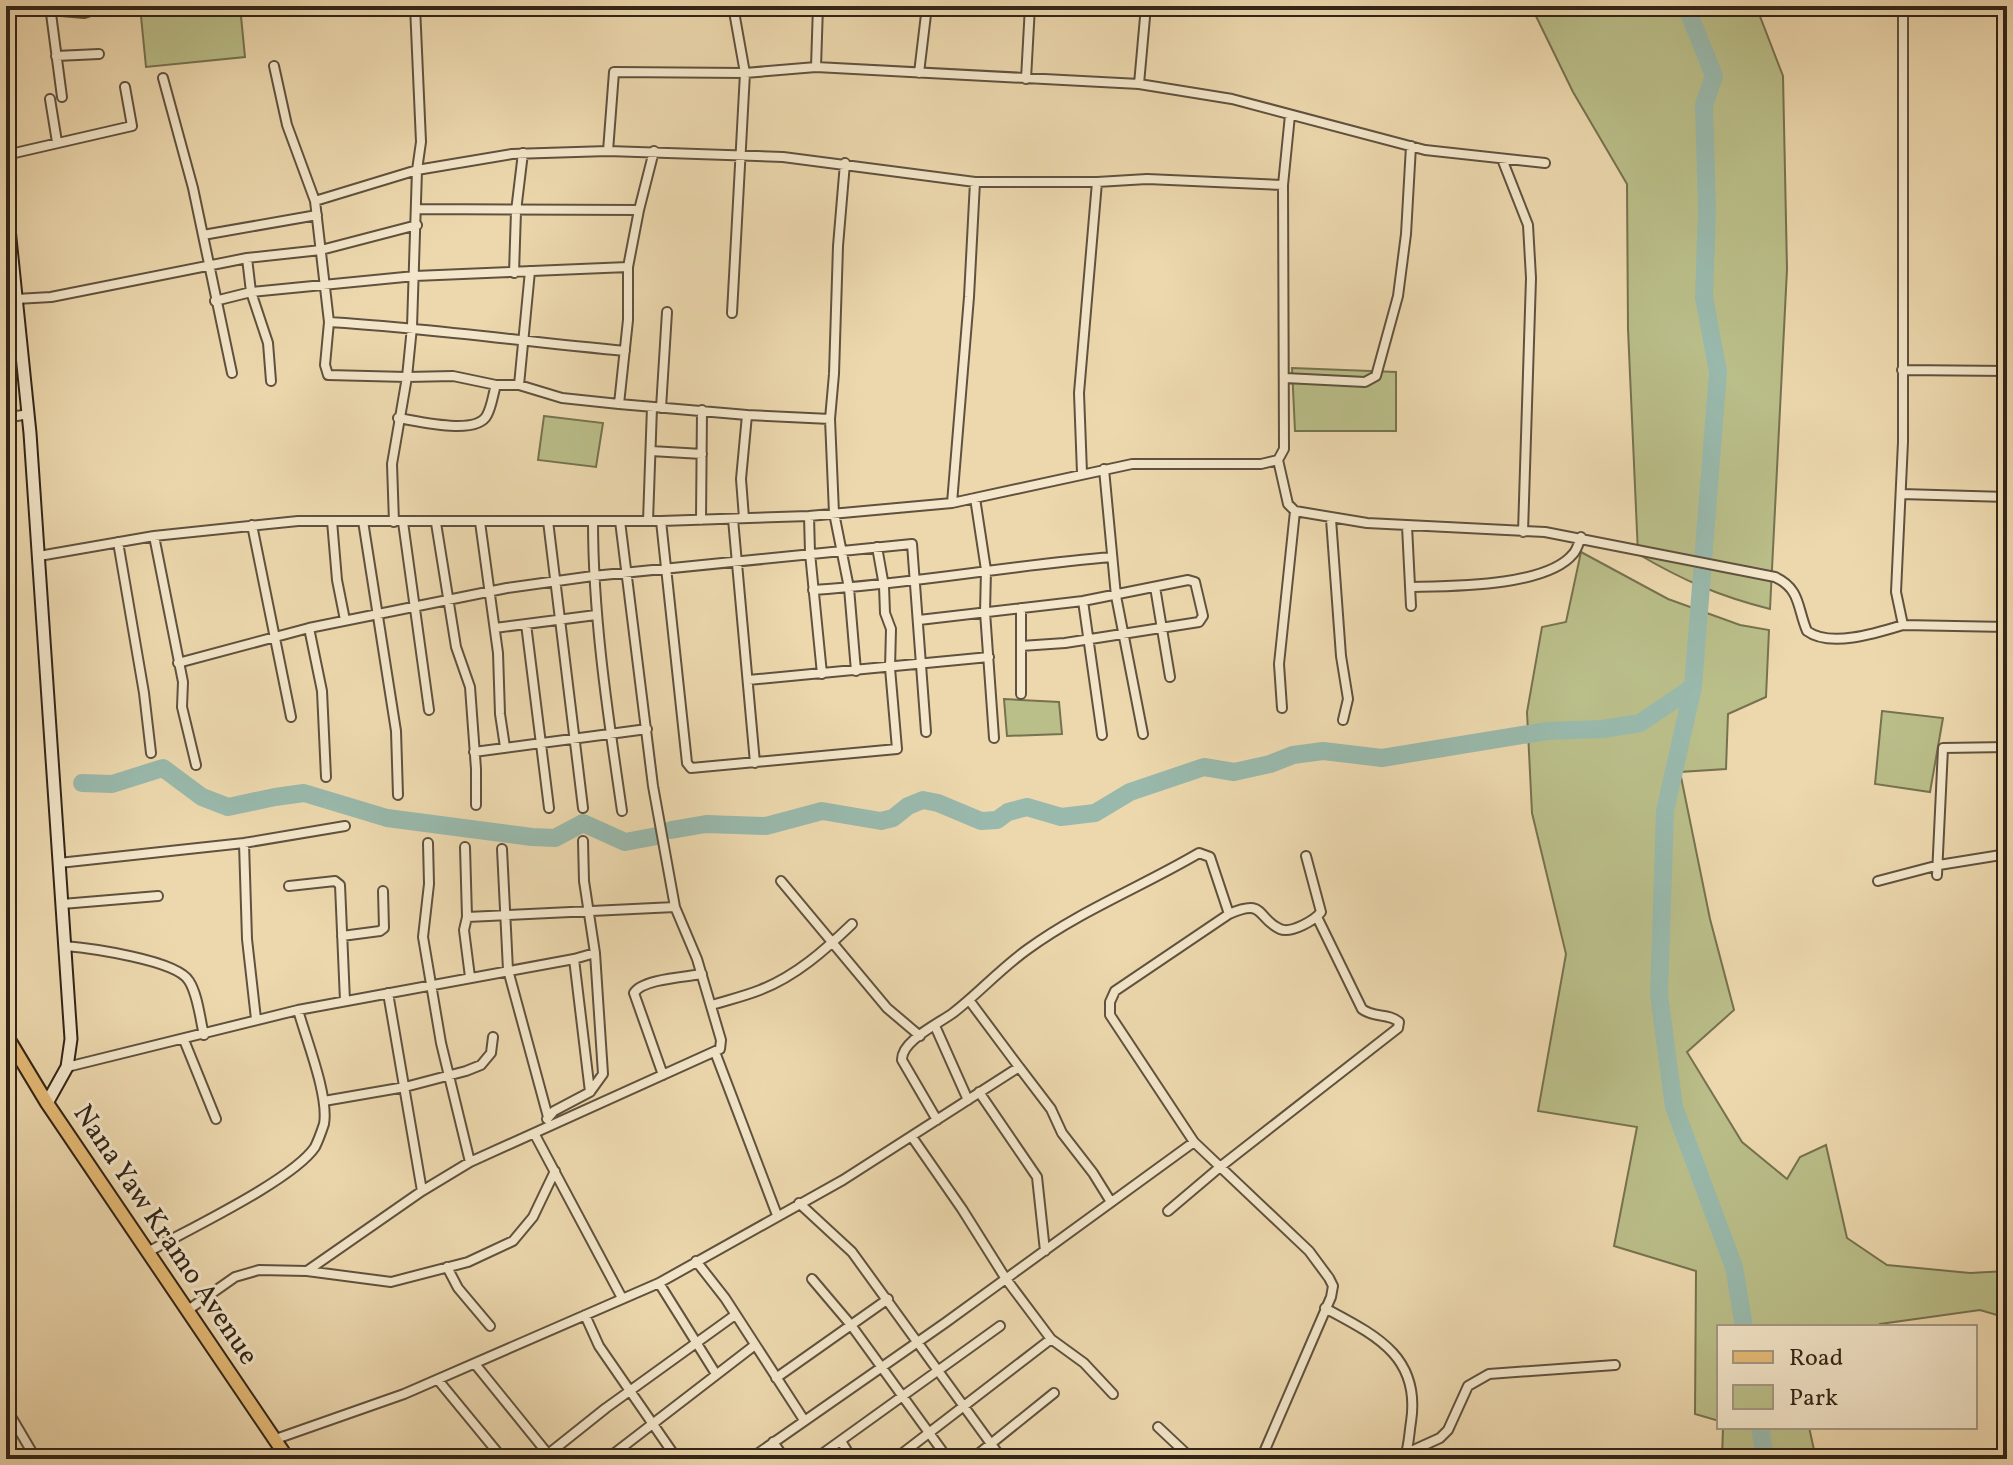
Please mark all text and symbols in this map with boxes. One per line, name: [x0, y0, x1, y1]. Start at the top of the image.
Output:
street label: Nana Yaw Kramo Avenue: [63, 1097, 267, 1373]
legend: [1717, 1325, 1977, 1429]
text: Road: [1789, 1342, 1843, 1376]
text: Park: [1789, 1382, 1838, 1416]

